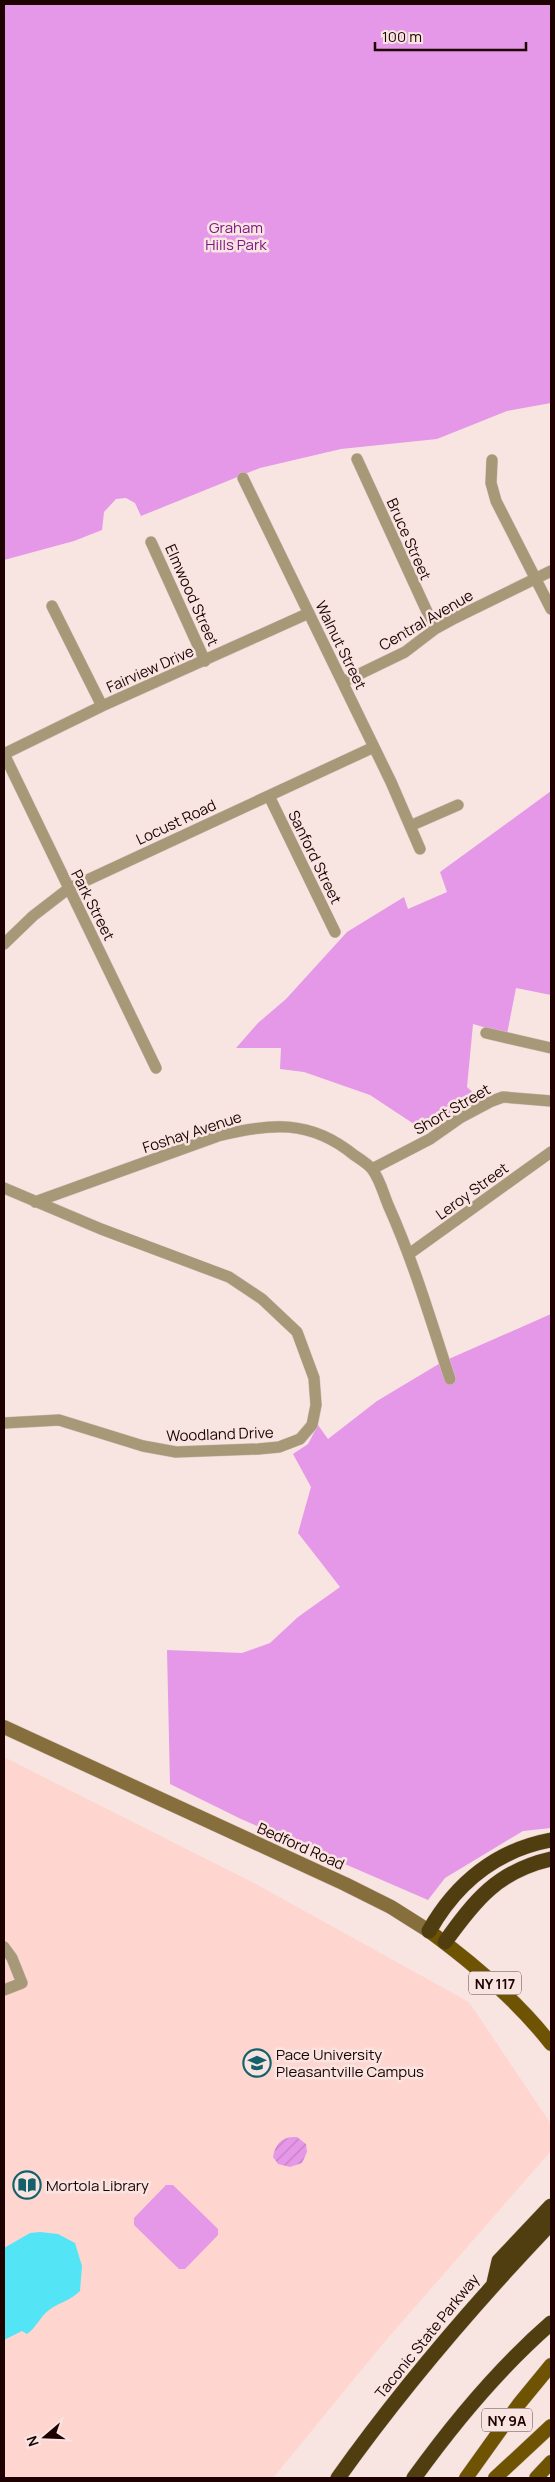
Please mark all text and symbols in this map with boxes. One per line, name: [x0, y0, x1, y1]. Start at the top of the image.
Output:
scale bar: [375, 20, 526, 52]
text: 100 m: [382, 26, 422, 47]
park label: Graham Hills Park: [205, 217, 267, 255]
street label: Bruce Street: [382, 495, 436, 583]
street label: Elmwood Street: [160, 541, 224, 649]
street label: Central Avenue: [375, 584, 477, 655]
street label: Walnut Street: [311, 597, 371, 693]
street label: Fairview Drive: [103, 640, 197, 698]
street label: Locust Road: [133, 794, 219, 850]
street label: Sanford Street: [283, 807, 347, 907]
street label: Park Street: [66, 866, 120, 944]
street label: Short Street: [410, 1079, 494, 1139]
street label: Foshay Avenue: [140, 1106, 244, 1158]
street label: Leroy Street: [431, 1157, 513, 1225]
street label: Woodland Drive: [166, 1422, 274, 1446]
street label: Bedford Road: [254, 1817, 348, 1875]
road number: NY 117: [469, 1972, 521, 1995]
place label: Pace University Pleasantville Campus: [276, 2044, 424, 2082]
school or university icon: Pace University Pleasantville Campus: [242, 2048, 272, 2078]
library icon: Mortola Library: [12, 2170, 42, 2200]
place label: Mortola Library: [46, 2175, 149, 2196]
street label: Taconic State Parkway: [370, 2269, 484, 2403]
road number: NY 9A: [482, 2408, 532, 2432]
north arrow: [20, 2412, 70, 2462]
text: N: [22, 2434, 43, 2449]

